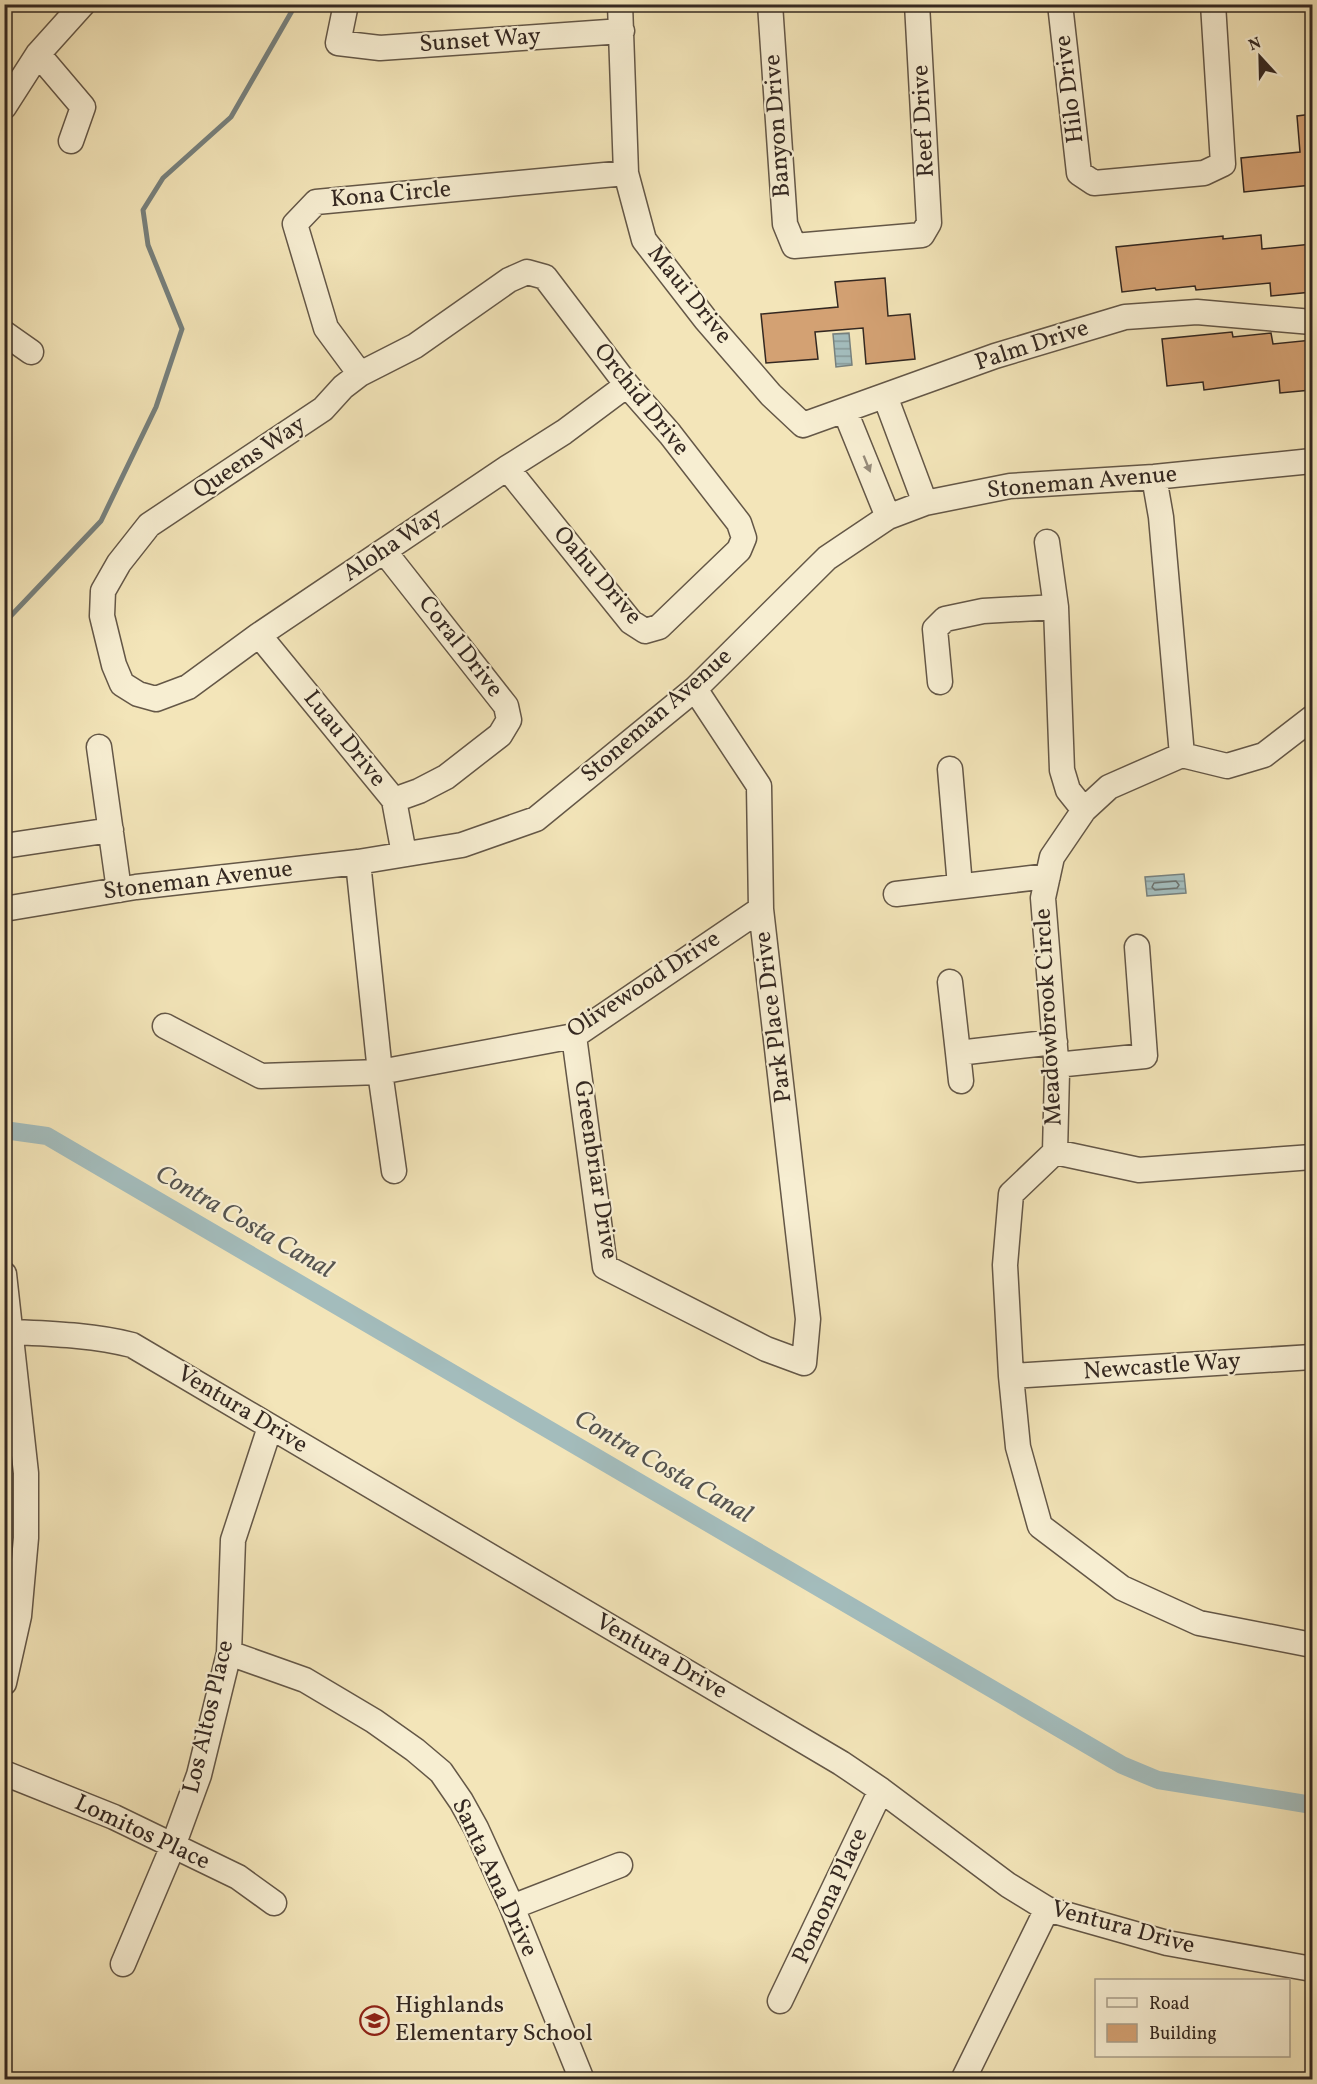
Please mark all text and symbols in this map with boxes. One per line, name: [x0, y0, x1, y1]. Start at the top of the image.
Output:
street label: Sunset Way: [418, 20, 542, 62]
north arrow: [1230, 27, 1290, 87]
text: N: [1246, 32, 1265, 57]
street label: Hilo Drive: [1047, 33, 1093, 145]
street label: Banyon Drive: [756, 53, 800, 199]
street label: Reef Drive: [904, 64, 944, 178]
street label: Kona Circle: [329, 173, 453, 217]
street label: Maui Drive: [639, 238, 739, 352]
street label: Palm Drive: [971, 312, 1093, 380]
street label: Orchid Drive: [585, 336, 697, 464]
street label: Queens Way: [187, 408, 313, 508]
one-way arrow: [863, 455, 872, 473]
street label: Stoneman Avenue: [986, 458, 1178, 508]
street label: Aloha Way: [336, 499, 450, 591]
street label: Oahu Drive: [545, 519, 649, 633]
street label: Coral Drive: [409, 589, 511, 705]
street label: Stoneman Avenue: [574, 641, 740, 791]
street label: Luau Drive: [294, 683, 394, 795]
street label: Stoneman Avenue: [101, 853, 295, 909]
street label: Meadowbrook Circle: [1026, 907, 1072, 1127]
street label: Olivewood Drive: [561, 923, 727, 1047]
street label: Park Place Drive: [747, 929, 801, 1105]
street label: Greenbriar Drive: [564, 1078, 626, 1262]
water label: Contra Costa Canal: [148, 1156, 340, 1288]
street label: Newcastle Way: [1082, 1345, 1242, 1389]
street label: Ventura Drive: [170, 1358, 314, 1462]
water label: Contra Costa Canal: [567, 1401, 759, 1533]
street label: Ventura Drive: [589, 1605, 733, 1709]
street label: Los Altos Place: [175, 1637, 243, 1797]
street label: Lomitos Place: [69, 1787, 215, 1879]
street label: Santa Ana Drive: [442, 1793, 546, 1963]
street label: Pomona Place: [785, 1822, 877, 1970]
street label: Ventura Drive: [1047, 1893, 1199, 1963]
legend: [1095, 1979, 1290, 2057]
place label: Highlands Elementary School: [395, 1989, 593, 2051]
text: Road: [1149, 1992, 1190, 2017]
school or university icon: Highlands Elementary School: [358, 2004, 390, 2036]
text: Building: [1149, 2022, 1217, 2047]

